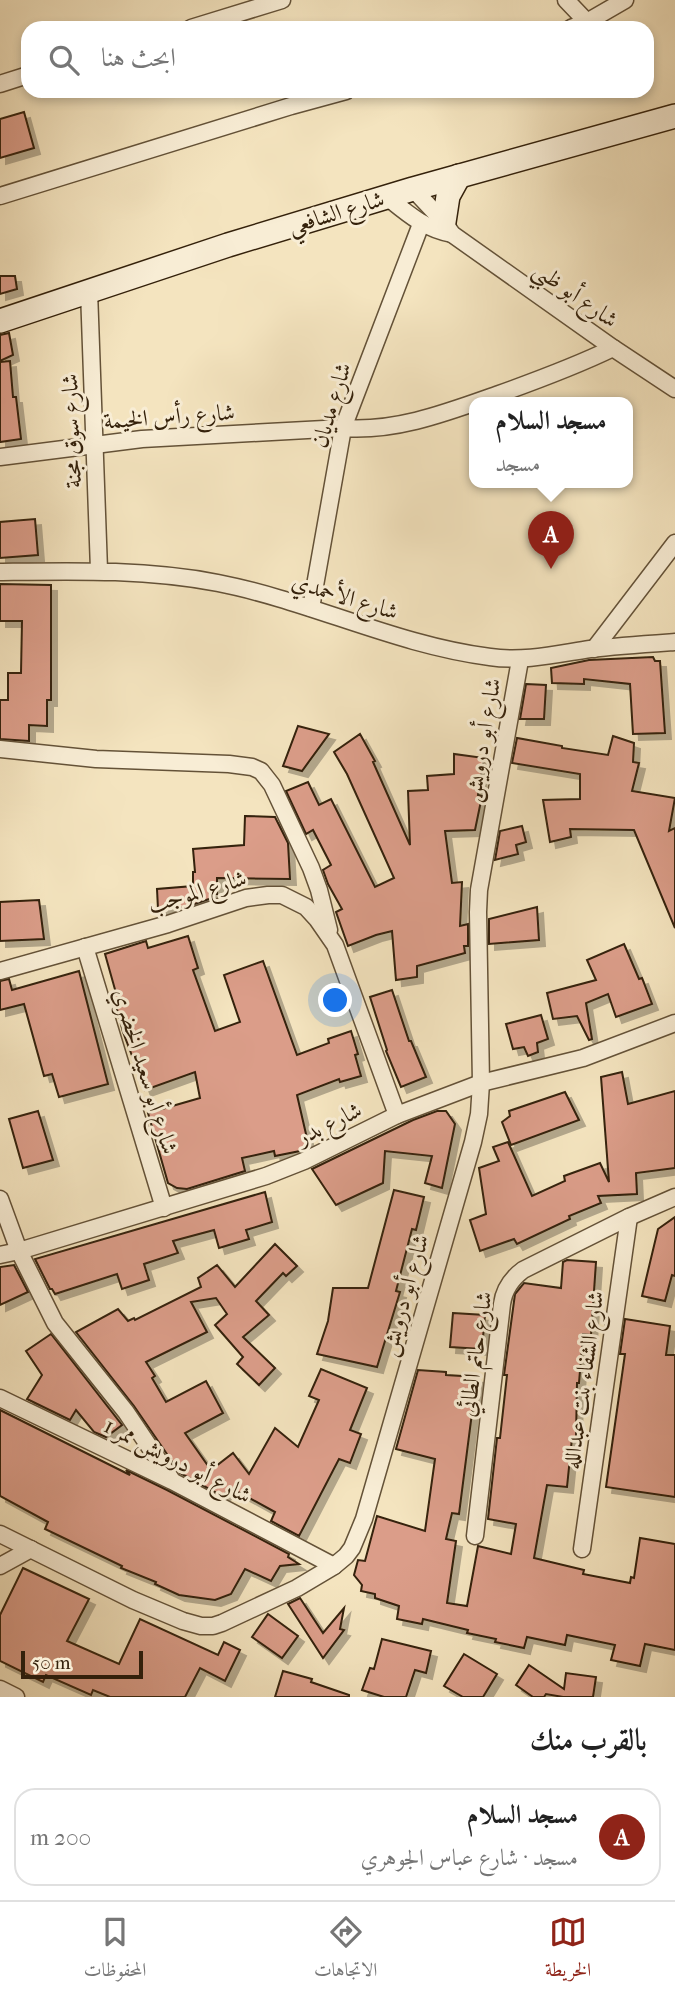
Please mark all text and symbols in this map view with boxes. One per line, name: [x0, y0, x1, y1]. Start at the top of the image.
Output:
search box: [21, 21, 654, 98]
icon: search: [45, 41, 83, 79]
text: ابحث هنا: [101, 42, 176, 73]
street label: شارع الشافعي: [285, 185, 390, 247]
street label: شارع أبو ظبي: [524, 253, 625, 339]
street label: شارع مديان: [306, 359, 363, 453]
street label: شارع سوق مجنة: [56, 373, 93, 489]
street label: شارع رأس الخيمة: [102, 395, 236, 441]
popup: [469, 397, 633, 488]
text: مسجد السلام: [495, 405, 607, 436]
text: مسجد: [495, 450, 541, 477]
pin: A: [528, 511, 574, 569]
street label: شارع الأحمدي: [287, 565, 402, 631]
street label: شارع أبو درويش: [455, 676, 513, 805]
street label: شارع الموجب: [145, 865, 251, 924]
your location: [318, 983, 352, 1017]
street label: شارع أبو سعيد الخضري: [102, 984, 186, 1159]
street label: شارع بدر: [290, 1096, 369, 1157]
street label: شارع أبو درويش: [371, 1230, 440, 1361]
street label: شارع الشفاء بنت عبدالله: [558, 1289, 615, 1472]
street label: شارع حاتم الطائي: [453, 1290, 504, 1419]
street label: شارع أبو درويش ممر 1: [97, 1409, 257, 1515]
scale bar: [21, 1648, 144, 1680]
text: 50 m: [32, 1652, 71, 1674]
text: بالقرب منك: [530, 1723, 647, 1758]
text: مسجد السلام: [467, 1799, 578, 1830]
text: 200 m: [30, 1824, 91, 1851]
text: A: [615, 1824, 629, 1851]
text: مسجد · شارع عباس الجوهري: [361, 1844, 578, 1871]
tab: المحفوظات: [84, 1913, 146, 1988]
tab: الاتجاهات: [314, 1913, 377, 1988]
tab: الخريطة: [545, 1913, 591, 1988]

